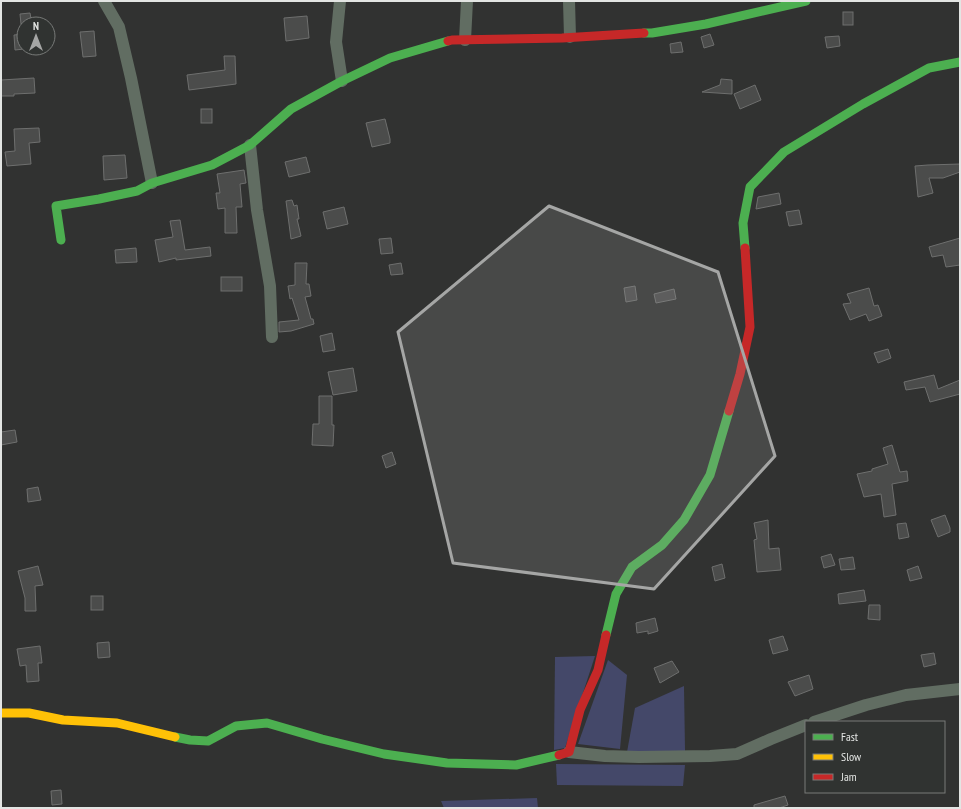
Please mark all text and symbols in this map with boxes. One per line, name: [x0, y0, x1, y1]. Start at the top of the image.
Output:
north arrow: [16, 16, 56, 56]
text: N: [33, 19, 39, 33]
legend: [805, 721, 945, 793]
text: Fast: [841, 729, 859, 744]
text: Slow: [841, 749, 862, 764]
text: Jam: [840, 769, 857, 784]

